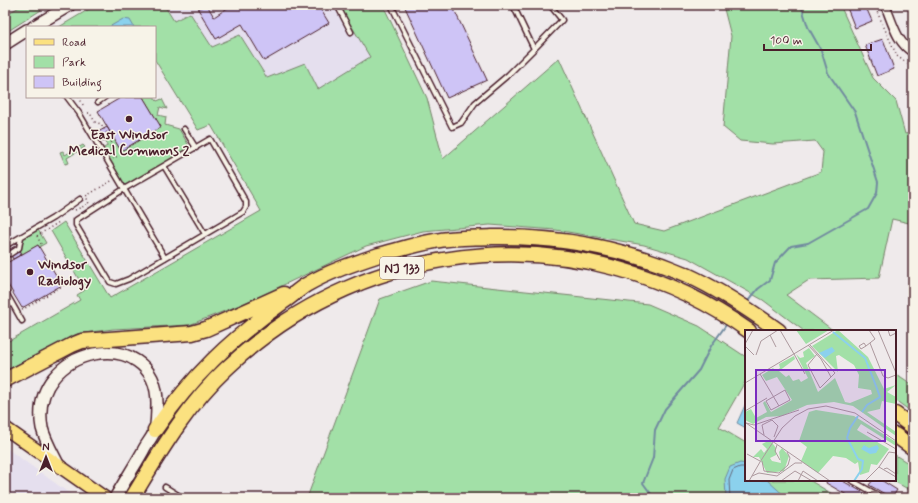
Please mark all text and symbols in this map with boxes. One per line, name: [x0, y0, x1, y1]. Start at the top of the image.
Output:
legend: [26, 26, 156, 98]
scale bar: [764, 26, 871, 52]
text: 100 m: [770, 33, 802, 49]
text: Road: [62, 35, 86, 51]
text: Park: [62, 55, 86, 71]
text: Building: [62, 75, 102, 92]
marker: East Windsor Medical Commons 2: [124, 114, 134, 124]
place label: East Windsor Medical Commons 2: [69, 126, 190, 160]
place label: Windsor Radiology: [37, 256, 91, 291]
road number: NJ 133: [380, 257, 424, 279]
marker: Windsor Radiology: [25, 267, 35, 277]
inset map: [745, 330, 896, 481]
north arrow: [26, 437, 66, 477]
text: N: [42, 441, 50, 455]

